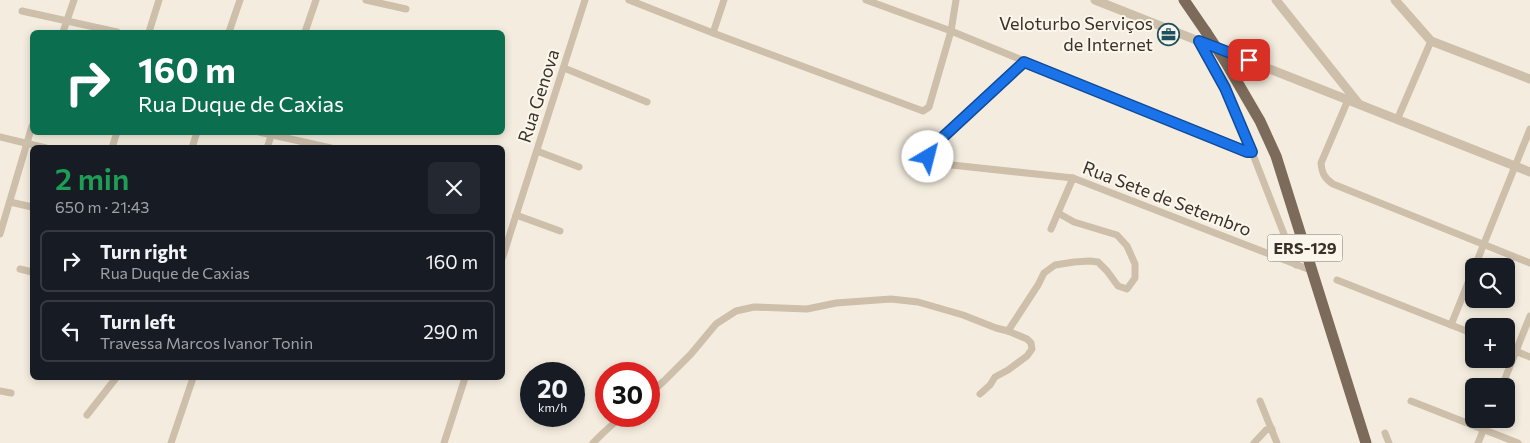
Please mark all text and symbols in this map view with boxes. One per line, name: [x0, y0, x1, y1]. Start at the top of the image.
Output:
place label: Veloturbo Serviços de Internet: [999, 12, 1153, 55]
office icon: Veloturbo Serviços de Internet: [1157, 22, 1181, 46]
pin: [1228, 39, 1270, 81]
street label: Rua Genova: [513, 46, 563, 145]
icon: arrive: [1235, 46, 1263, 74]
text: 160 m: [138, 47, 236, 90]
icon: right: [55, 50, 120, 115]
text: Rua Duque de Caxias: [138, 90, 344, 117]
position arrow: [901, 130, 953, 182]
street label: Rua Sete de Setembro: [1080, 156, 1255, 240]
text: 2 min: [55, 159, 129, 196]
button: close: [428, 162, 480, 214]
text: 650 m · 21:43: [55, 197, 150, 216]
road number: ERS-129: [1268, 234, 1342, 262]
text: Turn right: [100, 240, 187, 263]
icon: right: [57, 247, 85, 275]
text: 160 m: [426, 250, 478, 273]
map controls: [1465, 258, 1515, 428]
button: search: [1465, 258, 1515, 308]
text: Rua Duque de Caxias: [100, 263, 250, 282]
text: Turn left: [100, 310, 175, 333]
icon: left: [57, 317, 85, 345]
button: +: [1465, 318, 1515, 368]
text: 290 m: [423, 320, 478, 343]
text: Travessa Marcos Ivanor Tonin: [100, 333, 313, 352]
speed limit sign: 30: [595, 362, 660, 427]
text: 20: [537, 373, 568, 403]
button: −: [1465, 378, 1515, 428]
text: km/h: [538, 400, 567, 414]

